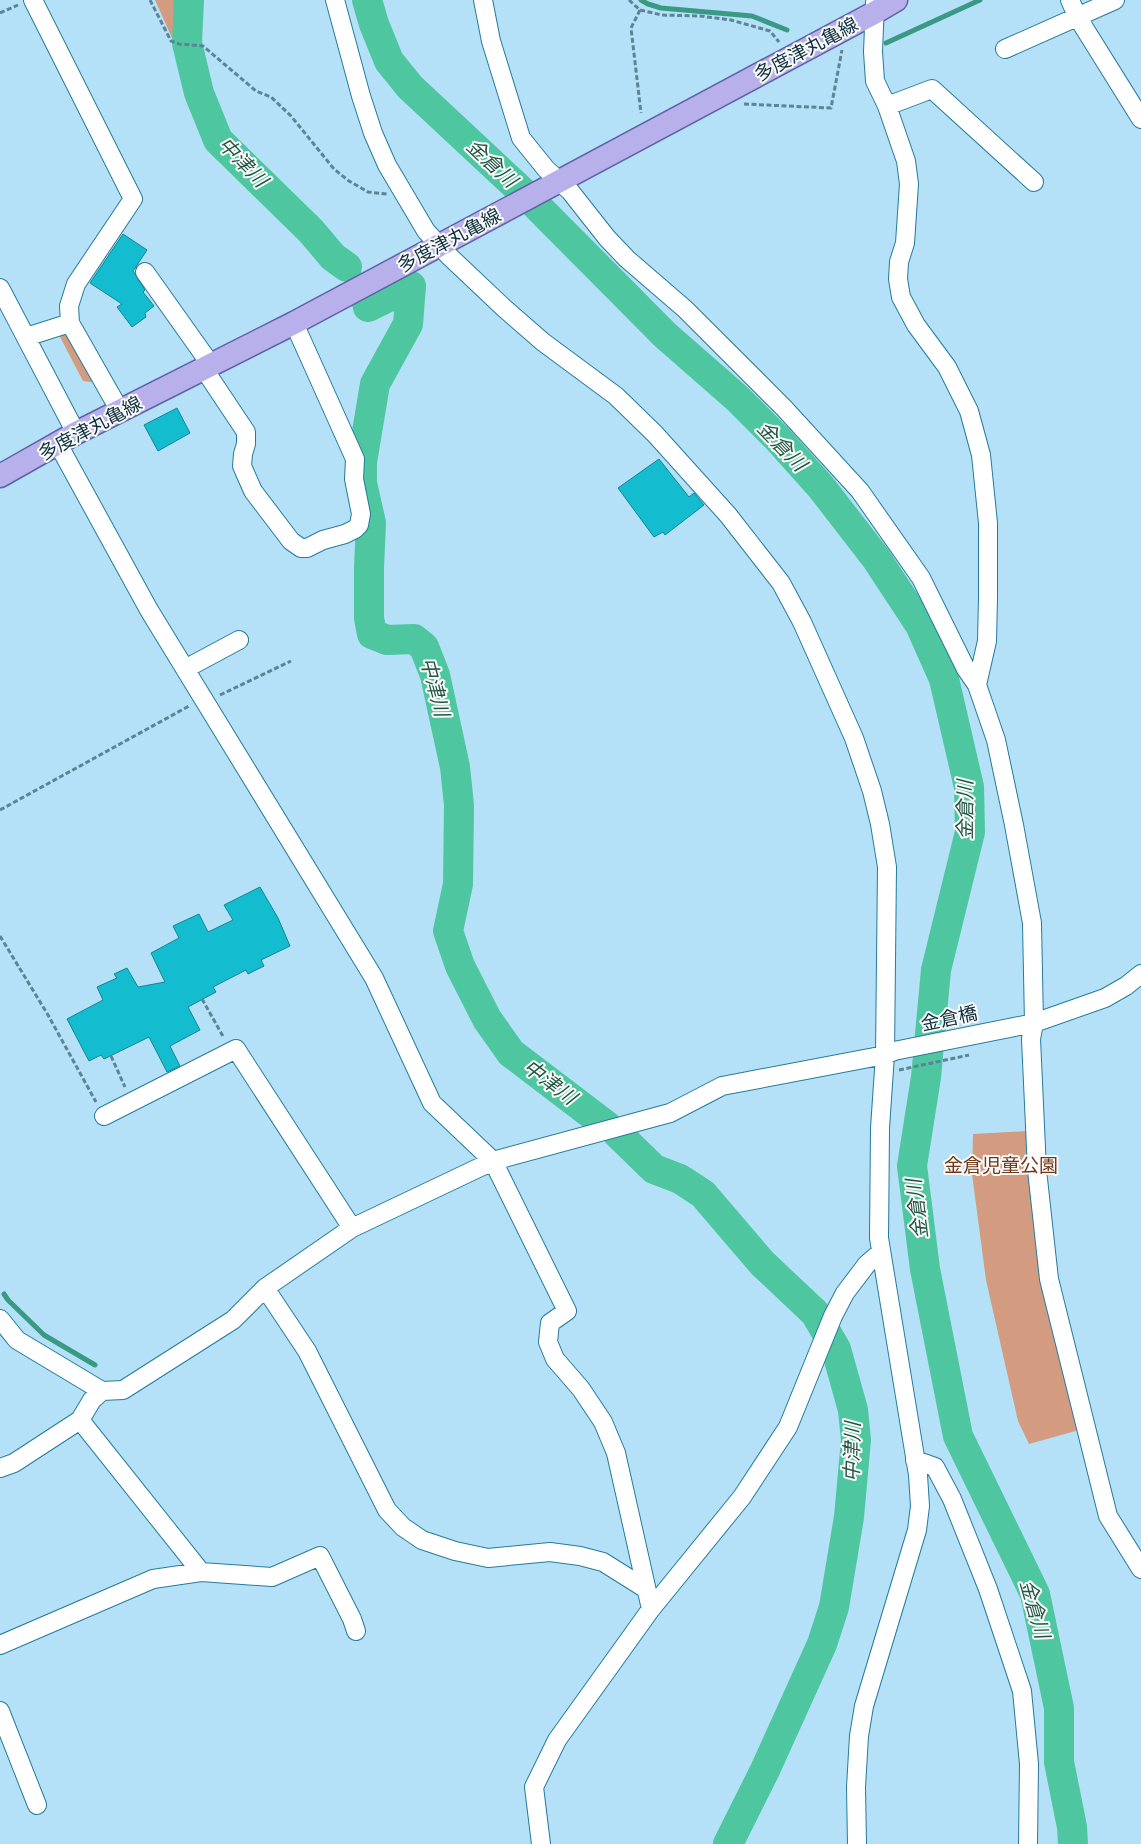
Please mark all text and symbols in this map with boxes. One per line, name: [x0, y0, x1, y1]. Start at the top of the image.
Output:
street label: 多度津丸亀線: [750, 12, 861, 85]
water label: 中津川: [214, 131, 275, 193]
water label: 金倉川: [463, 133, 524, 193]
street label: 多度津丸亀線: [393, 203, 504, 276]
street label: 多度津丸亀線: [34, 391, 145, 464]
water label: 金倉川: [753, 415, 814, 477]
water label: 中津川: [417, 655, 456, 721]
water label: 金倉川: [952, 778, 976, 840]
street label: 金倉橋: [919, 1000, 979, 1035]
water label: 中津川: [519, 1054, 583, 1110]
park label: 金倉児童公園: [944, 1153, 1058, 1176]
water label: 金倉川: [900, 1176, 932, 1240]
water label: 中津川: [838, 1420, 864, 1482]
water label: 金倉川: [1016, 1577, 1056, 1643]

